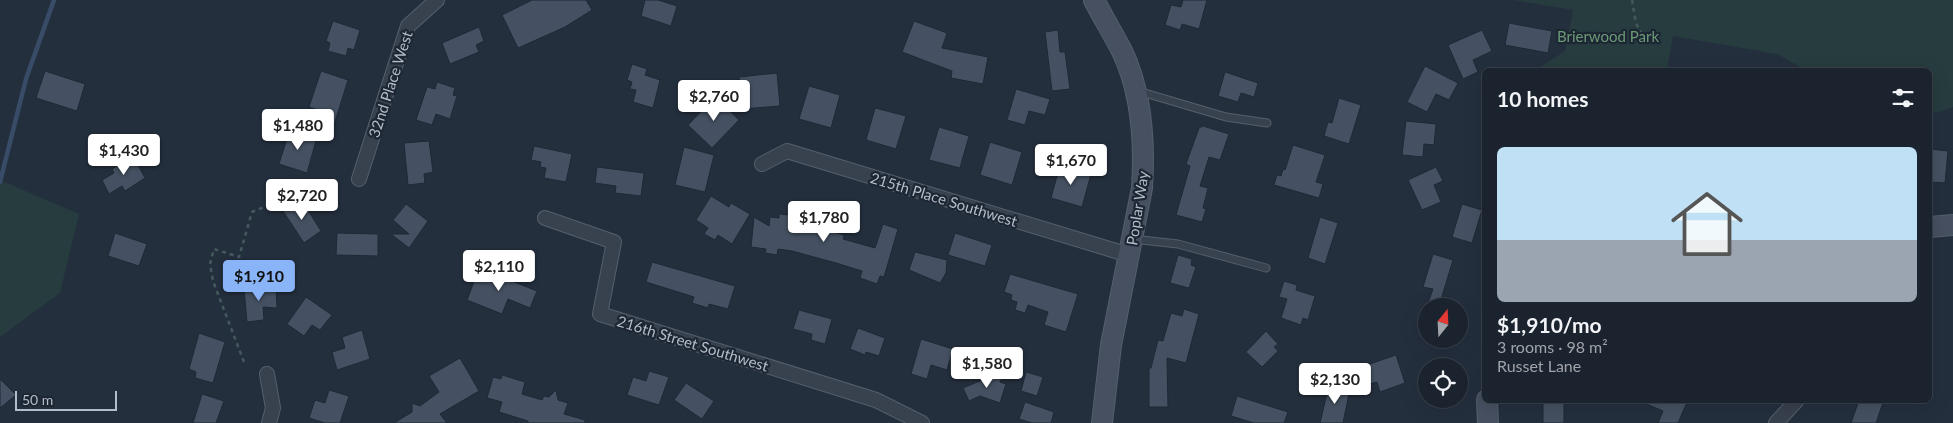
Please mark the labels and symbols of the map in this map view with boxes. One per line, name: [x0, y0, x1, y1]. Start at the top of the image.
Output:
park label: Brierwood Park: [1557, 27, 1659, 45]
street label: 32nd Place West: [364, 28, 416, 140]
pin: $2,760: [673, 80, 755, 122]
pin: $1,480: [257, 108, 339, 151]
pin: $1,430: [83, 134, 165, 176]
pin: $1,670: [1030, 144, 1112, 186]
street label: 215th Place Southwest: [868, 168, 1020, 230]
street label: Poplar Way: [1122, 169, 1152, 246]
pin: $2,720: [261, 178, 343, 221]
pin: $1,780: [783, 200, 865, 243]
pin: $2,110: [458, 250, 540, 292]
pin: $1,910: [218, 260, 300, 302]
north arrow: [1418, 298, 1468, 348]
street label: 216th Street Southwest: [615, 311, 771, 375]
pin: $1,580: [946, 346, 1028, 389]
pin: $2,130: [1294, 362, 1376, 405]
scale bar: [15, 388, 118, 411]

